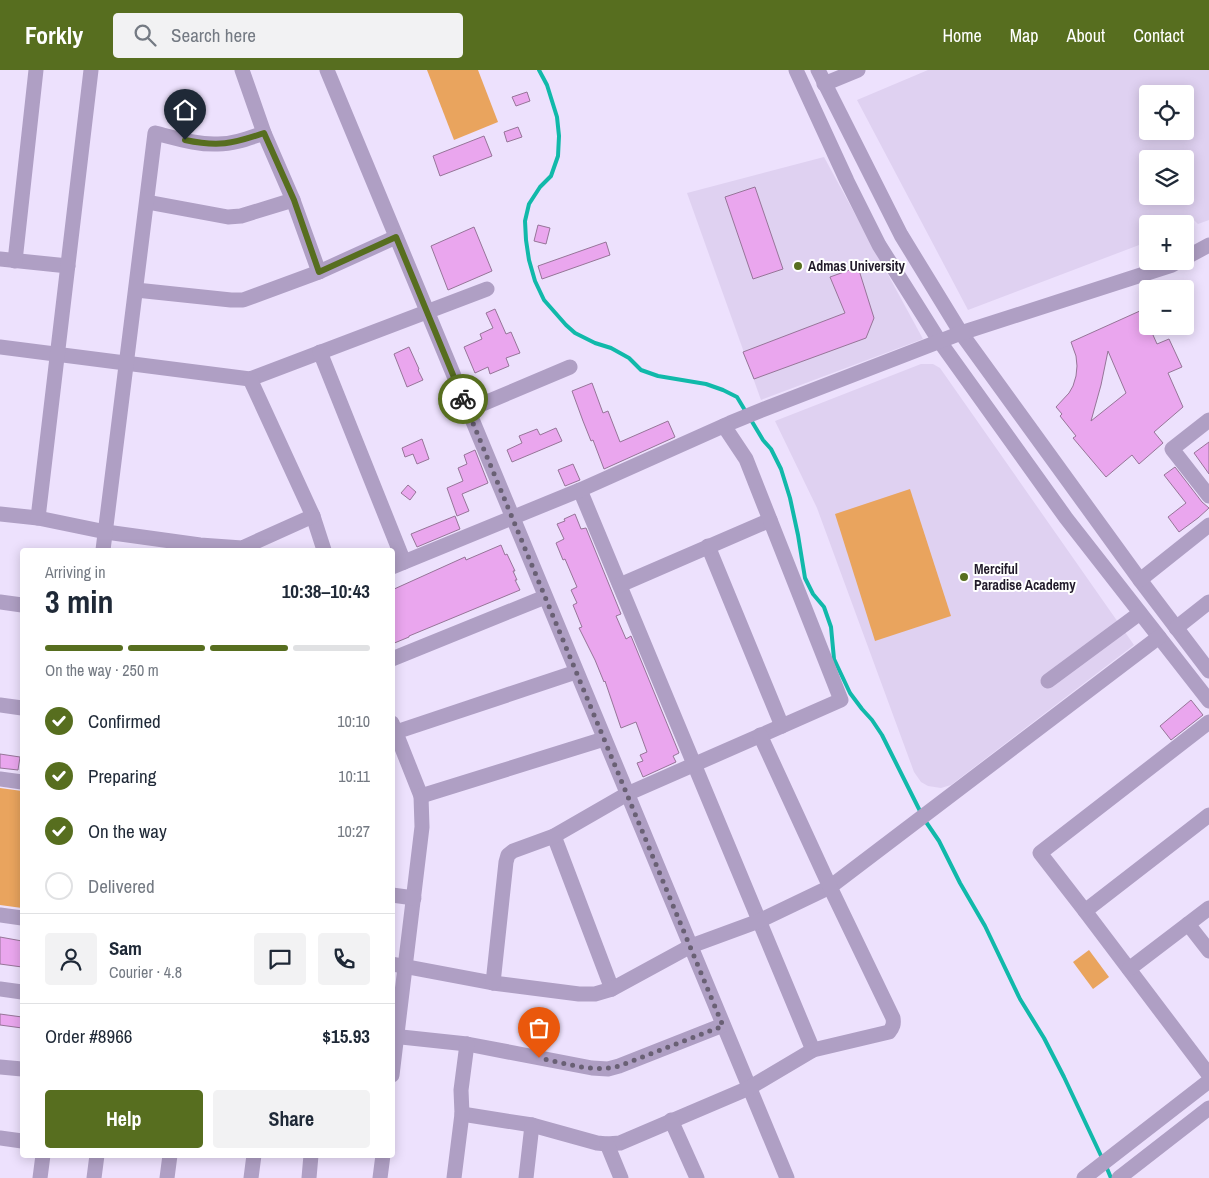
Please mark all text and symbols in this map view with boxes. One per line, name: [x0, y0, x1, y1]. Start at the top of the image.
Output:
search box: [113, 13, 463, 58]
text: Forkly: [25, 19, 83, 51]
icon: search: [131, 21, 159, 49]
text: Search here: [171, 22, 256, 48]
text: Home: [942, 23, 982, 48]
text: Map: [1010, 23, 1039, 48]
text: About: [1067, 23, 1105, 48]
text: Contact: [1133, 23, 1184, 48]
map controls: [1139, 85, 1194, 335]
button: locate: [1139, 85, 1194, 140]
pin: [164, 89, 206, 140]
icon: home: [171, 96, 199, 124]
button: layers: [1139, 150, 1194, 205]
button: +: [1139, 215, 1194, 270]
place label: Admas University: [808, 257, 906, 275]
marker: Admas University: [792, 260, 804, 272]
button: −: [1139, 280, 1194, 335]
courier: [438, 374, 488, 424]
icon: bike: [449, 385, 477, 413]
place label: Merciful Paradise Academy: [974, 560, 1076, 594]
text: Arriving in: [45, 561, 106, 583]
marker: Merciful Paradise Academy: [958, 571, 970, 583]
text: 10:38–10:43: [282, 578, 370, 604]
text: 3 min: [45, 580, 114, 623]
text: On the way · 250 m: [45, 659, 159, 681]
icon: check: [45, 707, 73, 735]
text: Confirmed: [88, 708, 161, 734]
text: 10:10: [337, 710, 370, 732]
icon: check: [45, 762, 73, 790]
text: Preparing: [88, 763, 156, 789]
text: 10:11: [338, 765, 370, 787]
icon: check: [45, 817, 73, 845]
text: On the way: [88, 818, 167, 844]
text: 10:27: [337, 820, 370, 842]
text: Delivered: [88, 873, 155, 899]
button: person: [45, 933, 97, 985]
button: chat: [254, 933, 306, 985]
button: phone: [318, 933, 370, 985]
text: Sam: [109, 935, 142, 961]
text: Courier · 4.8: [109, 961, 182, 983]
pin: [518, 1007, 560, 1058]
icon: bag: [525, 1014, 553, 1042]
text: Order #8966: [45, 1023, 132, 1049]
text: $15.93: [322, 1023, 370, 1049]
button: Help: [45, 1090, 203, 1148]
button: Share: [213, 1090, 370, 1148]

